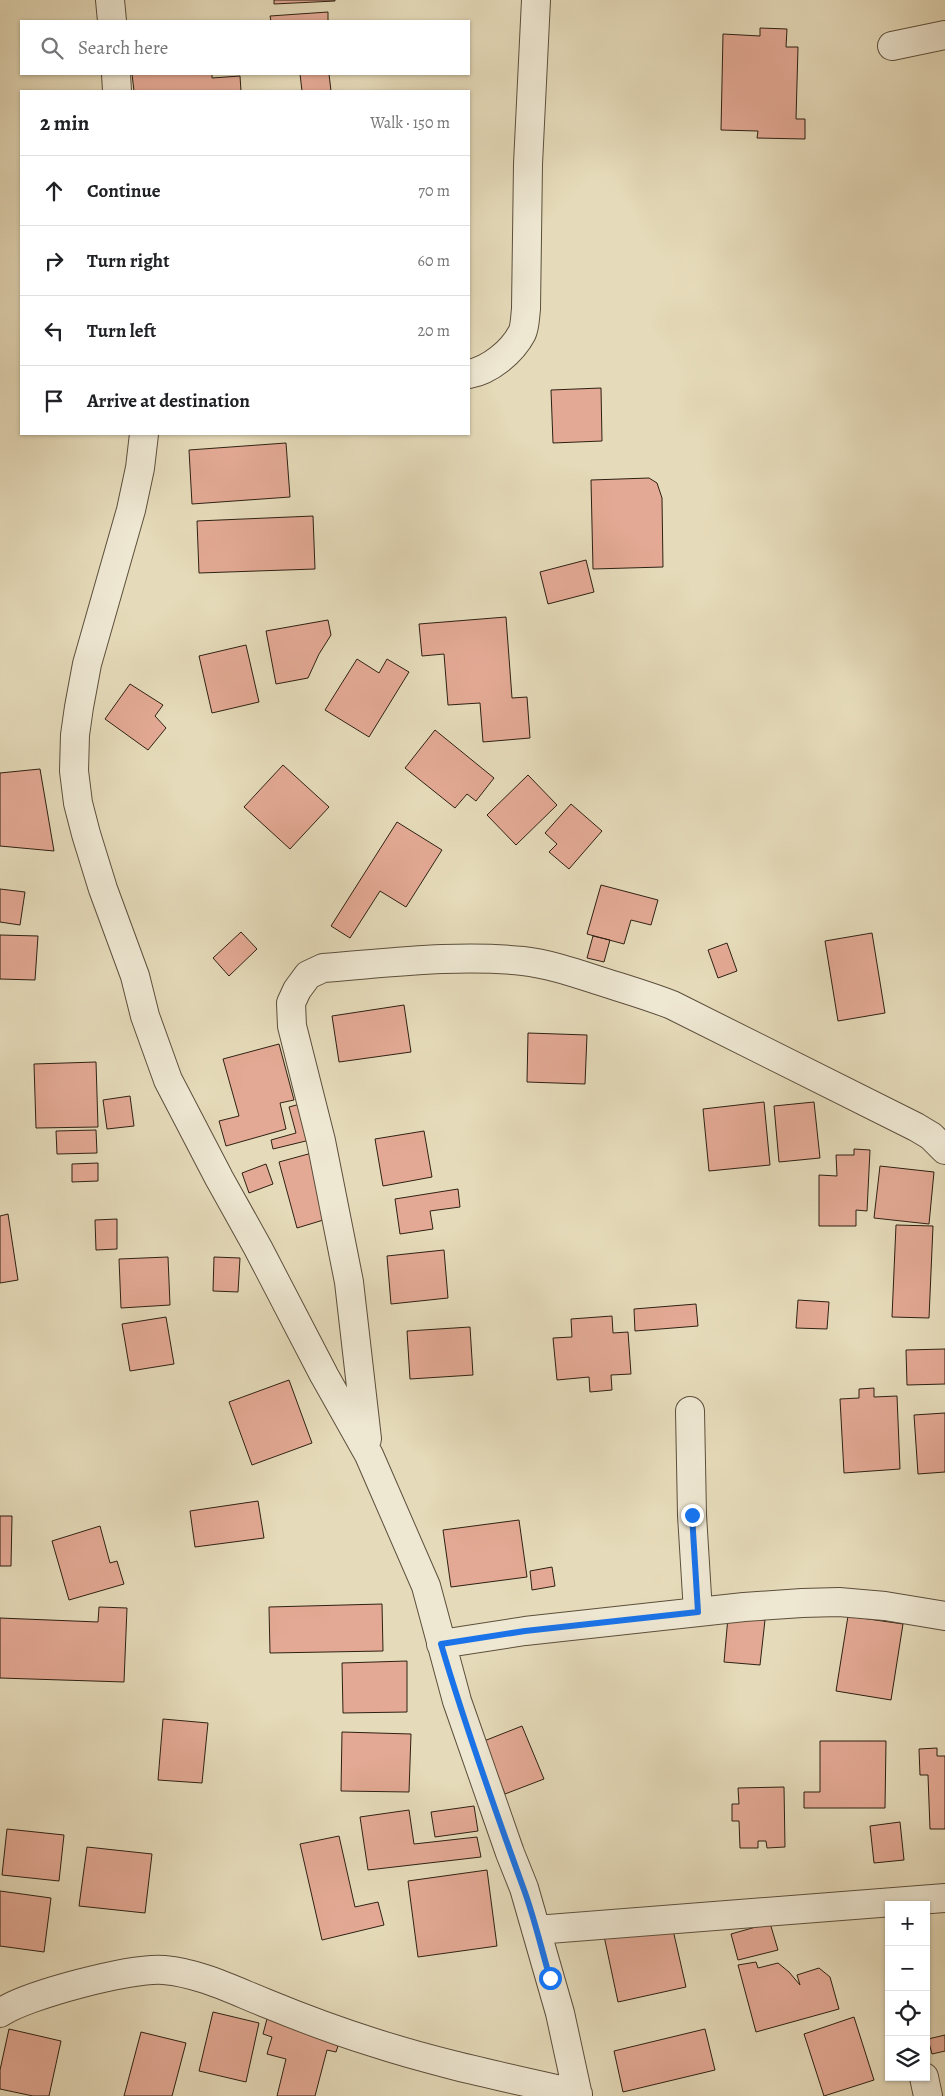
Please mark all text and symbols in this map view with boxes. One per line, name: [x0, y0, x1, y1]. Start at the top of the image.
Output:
search box: [20, 20, 470, 75]
icon: search: [38, 34, 66, 62]
text: Search here: [78, 35, 168, 61]
text: 2 min: [40, 109, 89, 137]
text: Walk · 150 m: [370, 112, 450, 134]
icon: ahead: [40, 177, 68, 205]
text: Continue: [87, 178, 161, 204]
text: 70 m: [418, 180, 450, 202]
icon: right: [40, 247, 68, 275]
text: Turn right: [87, 248, 169, 274]
text: 60 m: [418, 250, 450, 272]
icon: left: [40, 317, 68, 345]
text: Turn left: [87, 318, 156, 344]
text: 20 m: [417, 320, 450, 342]
icon: arrive: [40, 387, 68, 415]
text: Arrive at destination: [87, 388, 250, 414]
route end: [681, 1504, 704, 1527]
map controls: [885, 1901, 930, 2081]
button: +: [885, 1901, 930, 1946]
button: −: [885, 1946, 930, 1991]
route start: [539, 1967, 562, 1990]
button: locate: [885, 1991, 930, 2036]
button: layers: [885, 2036, 930, 2081]

